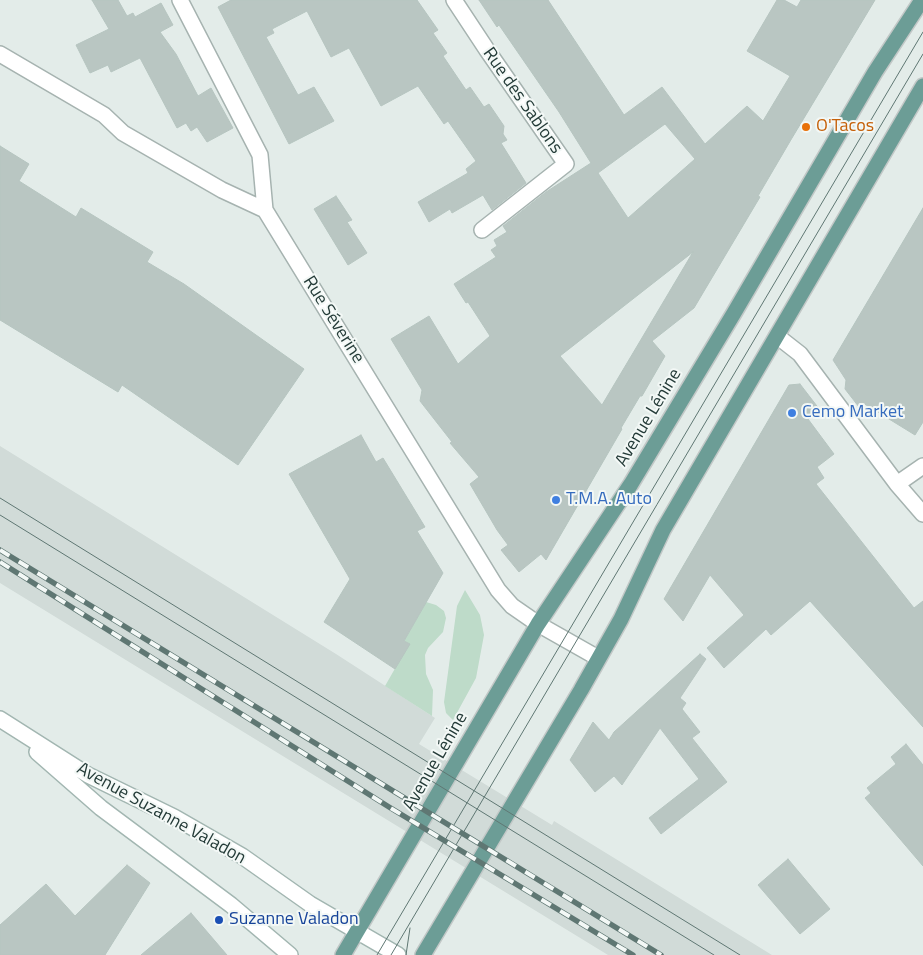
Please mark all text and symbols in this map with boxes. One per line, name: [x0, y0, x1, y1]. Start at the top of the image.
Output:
street label: Rue des Sablons: [477, 44, 567, 158]
place label: O'Tacos: [816, 116, 874, 138]
marker: O'Tacos: [800, 121, 812, 133]
street label: Rue Séverine: [298, 272, 368, 368]
street label: Avenue Lénine: [611, 365, 687, 471]
place label: Cemo Market: [802, 402, 903, 424]
marker: Cemo Market: [786, 407, 798, 419]
place label: T.M.A. Auto: [566, 489, 652, 511]
marker: T.M.A. Auto: [550, 494, 562, 506]
street label: Avenue Lénine: [399, 709, 473, 815]
street label: Avenue Suzanne Valadon: [73, 758, 249, 870]
place label: Suzanne Valadon: [229, 909, 359, 931]
marker: Suzanne Valadon: [213, 914, 225, 926]

